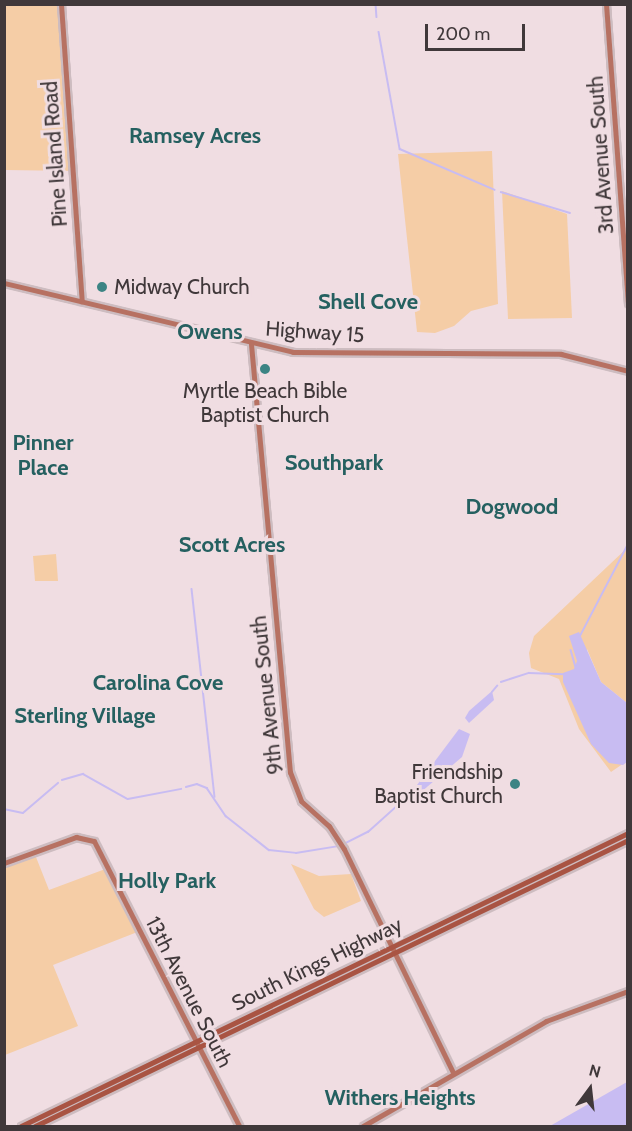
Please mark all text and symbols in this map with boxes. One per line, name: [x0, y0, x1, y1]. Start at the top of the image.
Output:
scale bar: [428, 12, 528, 50]
text: 200 m: [436, 23, 490, 45]
street label: 3rd Avenue South: [583, 75, 619, 235]
street label: Pine Island Road: [37, 80, 73, 228]
district label: Ramsey Acres: [129, 123, 261, 149]
place label: Midway Church: [114, 274, 250, 300]
marker: Midway Church: [95, 280, 109, 294]
district label: Shell Cove: [318, 289, 418, 315]
street label: Highway 15: [265, 316, 365, 348]
district label: Owens: [177, 319, 243, 345]
marker: Myrtle Beach Bible Baptist Church: [258, 362, 272, 376]
place label: Myrtle Beach Bible Baptist Church: [183, 378, 347, 428]
district label: Pinner Place: [12, 429, 74, 481]
district label: Southpark: [285, 450, 383, 476]
district label: Dogwood: [466, 494, 558, 520]
district label: Scott Acres: [179, 532, 285, 558]
street label: 9th Avenue South: [246, 614, 288, 776]
district label: Carolina Cove: [93, 670, 223, 696]
district label: Sterling Village: [14, 703, 156, 729]
place label: Friendship Baptist Church: [374, 759, 503, 809]
marker: Friendship Baptist Church: [508, 777, 522, 791]
district label: Holly Park: [118, 868, 216, 894]
street label: 13th Avenue South: [140, 912, 238, 1072]
street label: South Kings Highway: [228, 912, 406, 1016]
north arrow: [560, 1059, 620, 1119]
text: N: [587, 1060, 603, 1082]
district label: Withers Heights: [324, 1085, 476, 1111]

